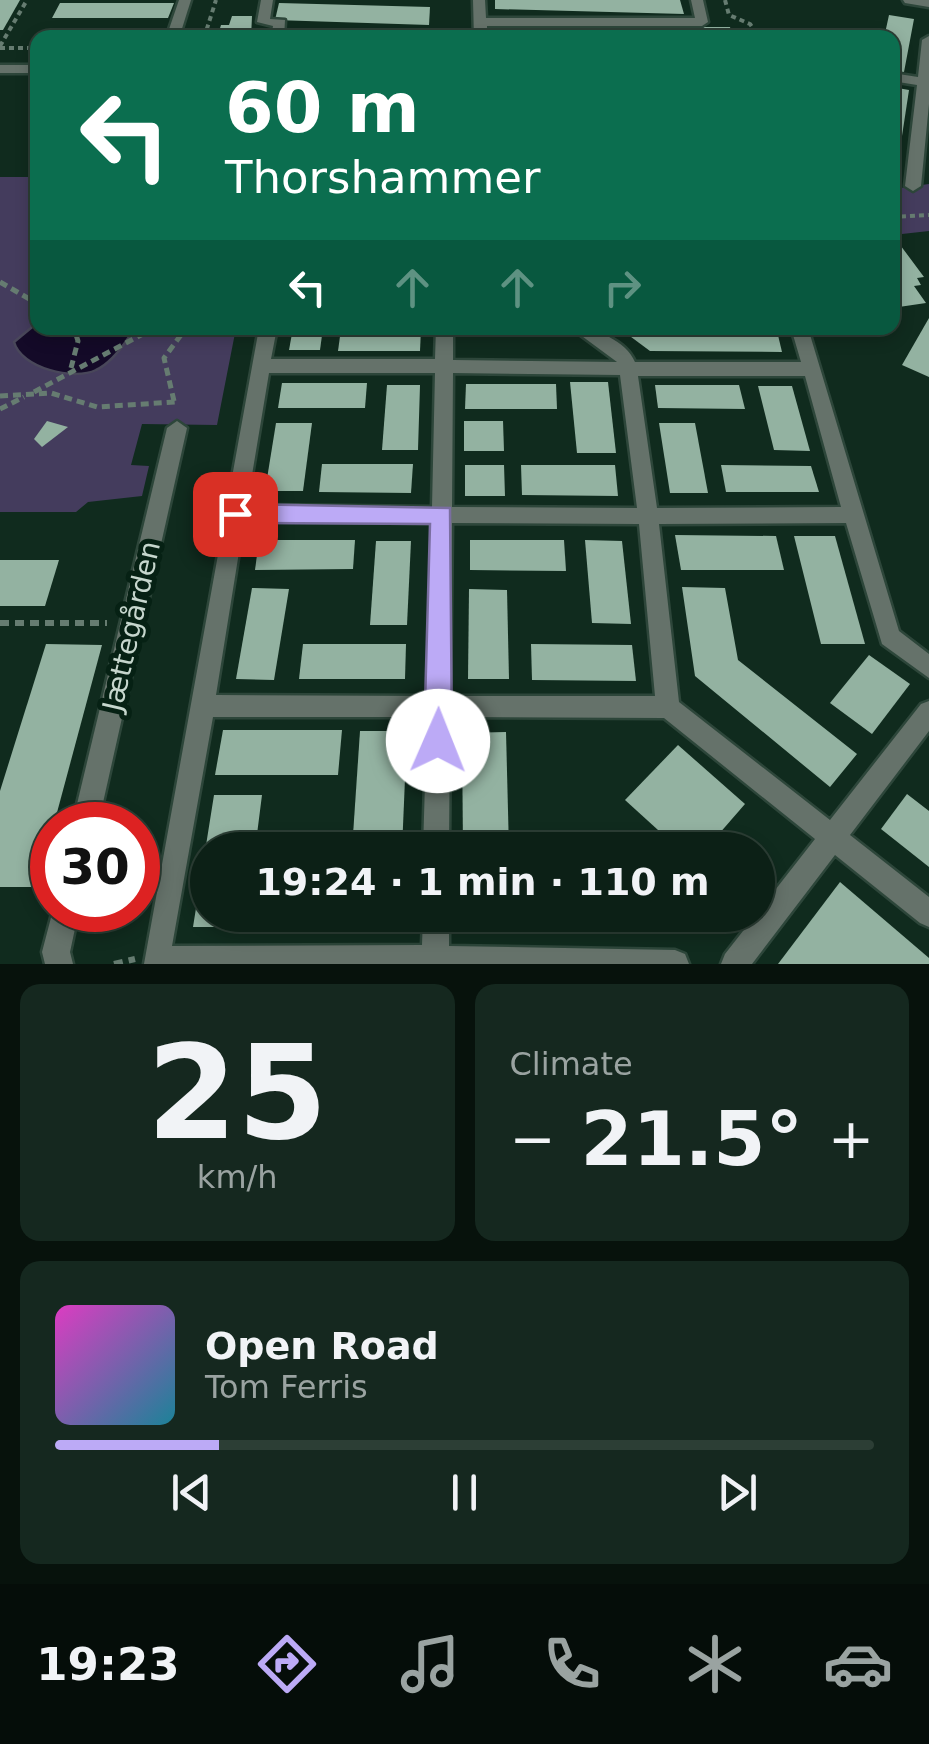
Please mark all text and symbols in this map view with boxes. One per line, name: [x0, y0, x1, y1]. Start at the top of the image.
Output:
text: 60 m: [225, 67, 420, 149]
icon: left: [60, 70, 190, 200]
text: Thorshammer: [225, 151, 540, 204]
icon: left: [280, 260, 335, 315]
icon: ahead: [385, 260, 440, 315]
icon: ahead: [490, 260, 545, 315]
icon: right: [595, 260, 650, 315]
pin: [193, 472, 278, 557]
icon: arrive: [208, 487, 263, 542]
street label: Jættegården: [95, 538, 167, 716]
position arrow: [386, 689, 490, 793]
speed limit sign: 30: [30, 802, 160, 932]
text: 19:24 · 1 min · 110 m: [255, 860, 710, 904]
text: 25: [147, 1017, 328, 1169]
text: Climate: [510, 1045, 633, 1083]
text: 21.5°: [580, 1095, 803, 1183]
text: −: [510, 1107, 556, 1171]
text: +: [828, 1107, 874, 1171]
text: km/h: [197, 1158, 278, 1196]
text: Open Road: [205, 1324, 439, 1368]
text: Tom Ferris: [205, 1368, 368, 1406]
icon: previous: [164, 1465, 219, 1520]
icon: pause: [437, 1465, 492, 1520]
icon: next: [710, 1465, 765, 1520]
icon: directions: [252, 1629, 322, 1699]
icon: music: [395, 1629, 465, 1699]
icon: phone: [537, 1629, 607, 1699]
icon: climate: [680, 1629, 750, 1699]
icon: car: [823, 1629, 893, 1699]
text: 19:23: [36, 1638, 180, 1691]

